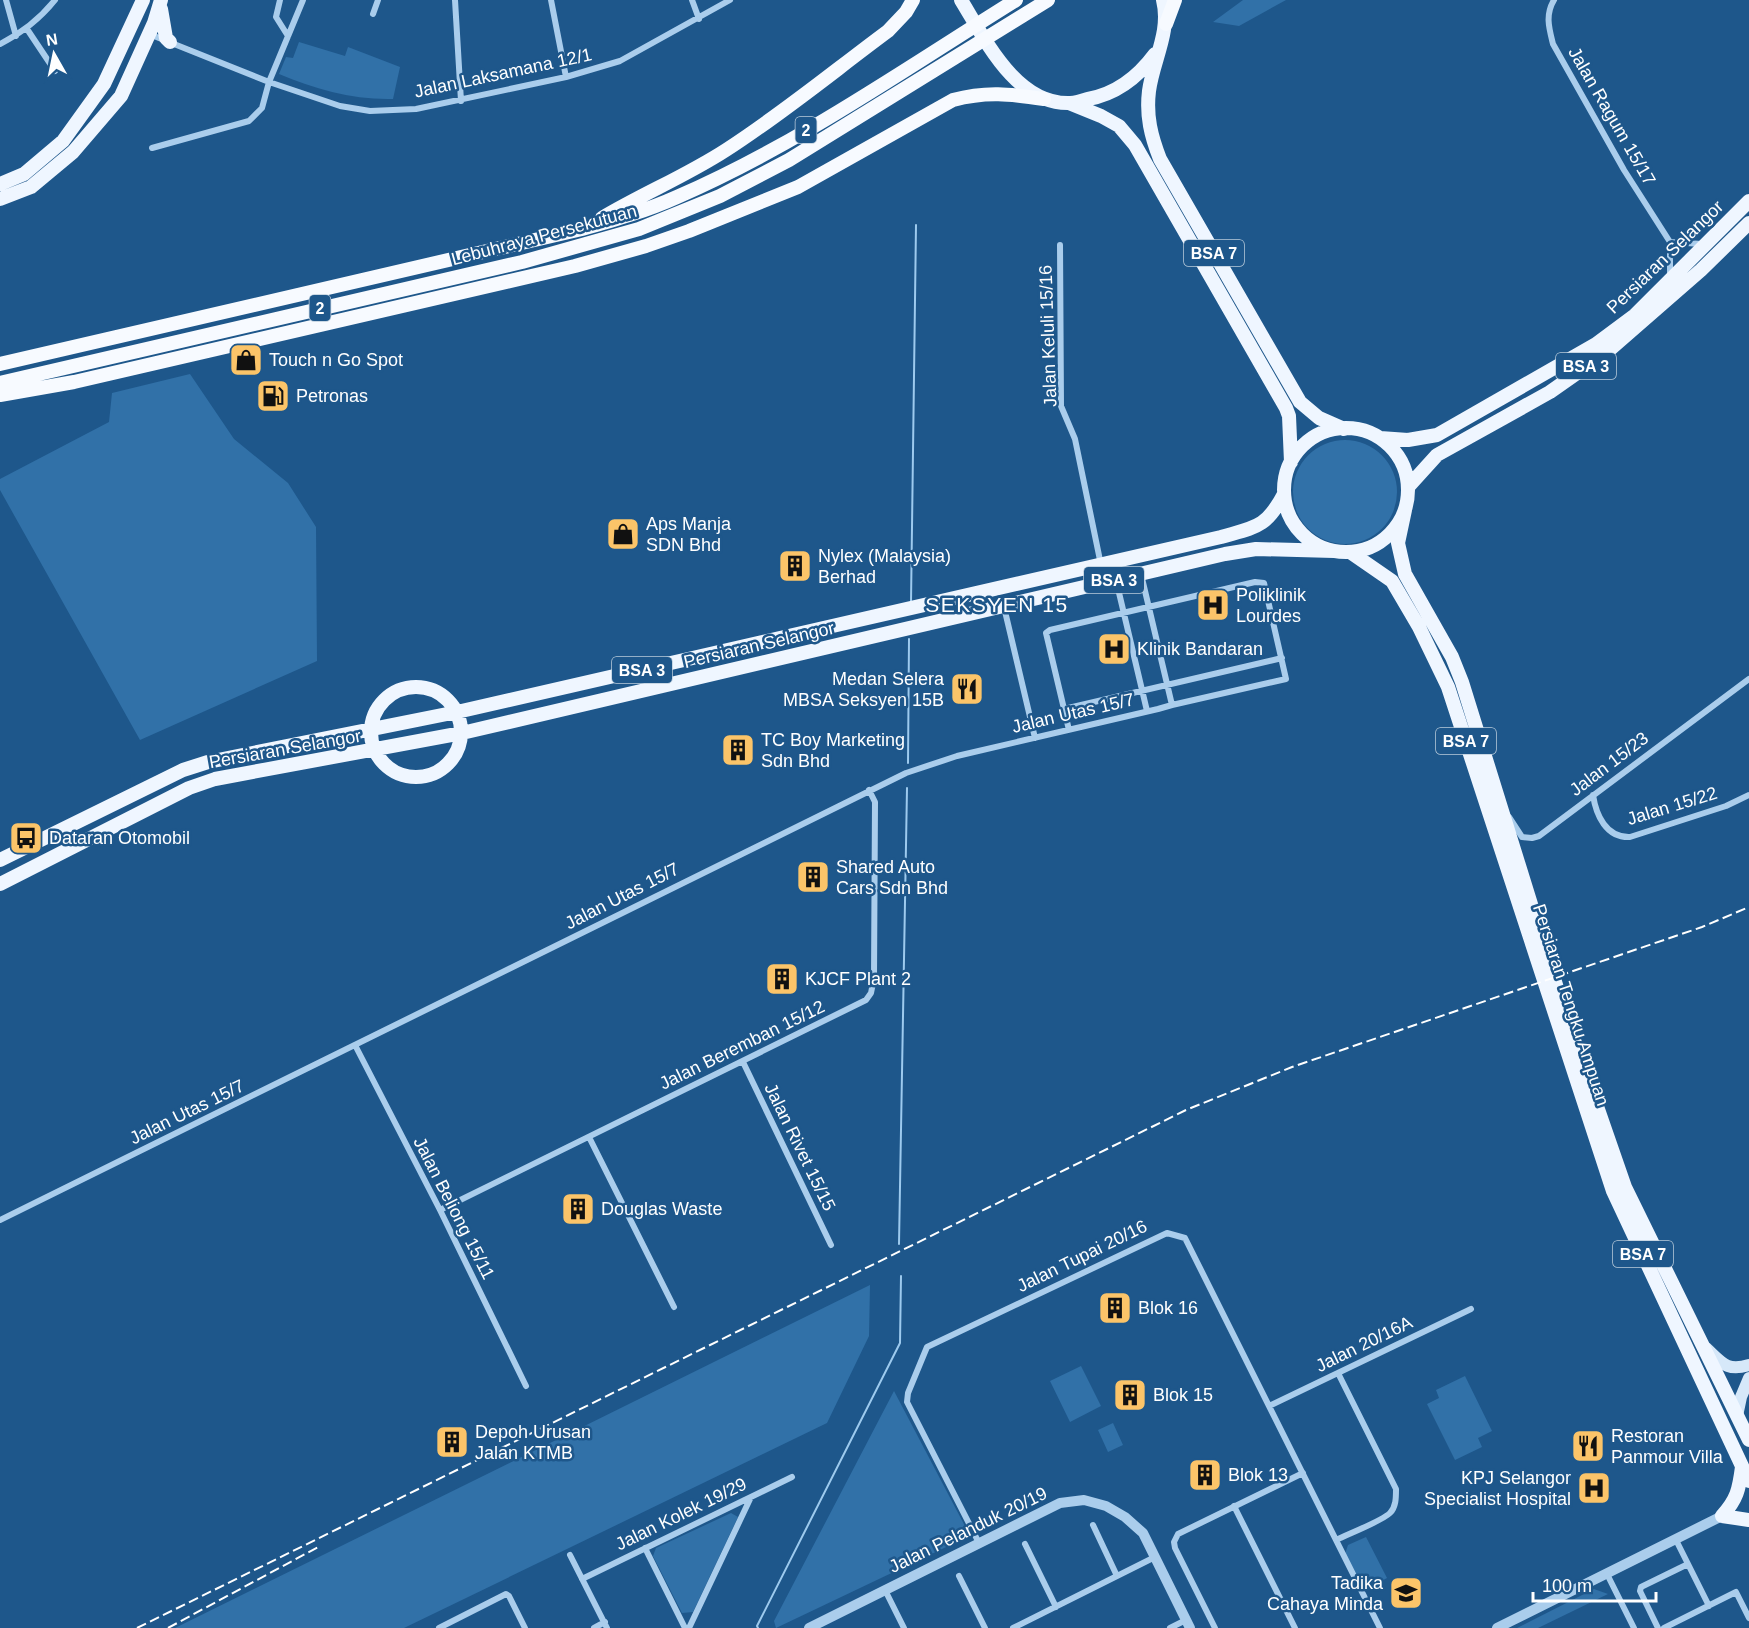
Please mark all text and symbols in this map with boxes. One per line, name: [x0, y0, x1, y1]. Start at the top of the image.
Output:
north arrow: [24, 24, 84, 84]
text: N: [45, 30, 59, 49]
street label: Jalan Ragum 15/17: [1564, 43, 1660, 189]
street label: Jalan Laksamana 12/1: [412, 44, 594, 102]
road number: 2: [796, 117, 816, 143]
street label: Persiaran Selangor: [1603, 196, 1727, 318]
street label: Lebuhraya Persekutuan: [449, 201, 639, 269]
road number: BSA 7: [1184, 240, 1244, 266]
street label: Jalan Keluli 15/16: [1036, 265, 1060, 407]
road number: 2: [310, 295, 330, 321]
shop icon: Touch n Go Spot: [228, 342, 264, 378]
place label: Touch n Go Spot: [269, 350, 403, 370]
road number: BSA 3: [1556, 353, 1616, 379]
fuel station icon: Petronas: [255, 378, 291, 414]
place label: Petronas: [296, 386, 368, 406]
place label: Aps Manja SDN Bhd: [646, 514, 732, 555]
shop icon: Aps Manja SDN Bhd: [605, 516, 641, 552]
place label: Nylex (Malaysia) Berhad: [818, 546, 951, 587]
building icon: Nylex (Malaysia) Berhad: [777, 548, 813, 584]
road number: BSA 3: [1084, 567, 1144, 593]
place label: Poliklinik Lourdes: [1236, 585, 1307, 626]
hospital icon: Poliklinik Lourdes: [1195, 587, 1231, 623]
district label: SEKSYEN 15: [925, 593, 1069, 616]
street label: Persiaran Selangor: [682, 618, 836, 672]
hospital icon: Klinik Bandaran: [1096, 631, 1132, 667]
place label: Klinik Bandaran: [1137, 639, 1263, 659]
road number: BSA 3: [612, 657, 672, 683]
place label: Medan Selera MBSA Seksyen 15B: [783, 669, 945, 710]
restaurant icon: Medan Selera MBSA Seksyen 15B: [949, 671, 985, 707]
street label: Jalan Utas 15/7: [1010, 689, 1136, 737]
street label: Persiaran Selangor: [207, 726, 363, 772]
road number: BSA 7: [1436, 728, 1496, 754]
street label: Jalan 15/23: [1566, 728, 1652, 800]
place label: TC Boy Marketing Sdn Bhd: [761, 730, 905, 771]
building icon: TC Boy Marketing Sdn Bhd: [720, 732, 756, 768]
street label: Jalan 15/22: [1625, 783, 1719, 829]
bus stop icon: Dataran Otomobil: [8, 820, 44, 856]
place label: Dataran Otomobil: [49, 828, 190, 848]
place label: Shared Auto Cars Sdn Bhd: [836, 857, 948, 898]
street label: Jalan Utas 15/7: [562, 859, 682, 933]
building icon: Shared Auto Cars Sdn Bhd: [795, 859, 831, 895]
street label: Persiaran Tengku Ampuan: [1529, 902, 1613, 1108]
building icon: KJCF Plant 2: [764, 961, 800, 997]
place label: KJCF Plant 2: [805, 969, 911, 989]
street label: Jalan Beremban 15/12: [656, 996, 828, 1094]
street label: Jalan Utas 15/7: [126, 1076, 248, 1148]
street label: Jalan Rivet 15/15: [761, 1080, 839, 1214]
street label: Jalan Beliong 15/11: [409, 1134, 499, 1282]
building icon: Douglas Waste: [560, 1191, 596, 1227]
place label: Douglas Waste: [601, 1199, 722, 1219]
street label: Jalan Tupai 20/16: [1014, 1216, 1150, 1296]
road number: BSA 7: [1613, 1241, 1673, 1267]
building icon: Blok 16: [1097, 1290, 1133, 1326]
place label: Blok 16: [1138, 1298, 1198, 1318]
street label: Jalan 20/16A: [1312, 1312, 1416, 1376]
building icon: Blok 15: [1112, 1377, 1148, 1413]
place label: Blok 15: [1153, 1385, 1213, 1405]
place label: Depoh Urusan Jalan KTMB: [475, 1422, 591, 1463]
building icon: Depoh Urusan Jalan KTMB: [434, 1424, 470, 1460]
place label: Restoran Panmour Villa: [1611, 1426, 1724, 1467]
restaurant icon: Restoran Panmour Villa: [1570, 1428, 1606, 1464]
building icon: Blok 13: [1187, 1457, 1223, 1493]
place label: Blok 13: [1228, 1465, 1288, 1485]
place label: KPJ Selangor Specialist Hospital: [1424, 1468, 1571, 1509]
hospital icon: KPJ Selangor Specialist Hospital: [1576, 1470, 1612, 1506]
street label: Jalan Kolek 19/29: [612, 1474, 750, 1554]
street label: Jalan Pelanduk 20/19: [886, 1483, 1050, 1577]
scale bar: [1533, 1565, 1656, 1603]
place label: Tadika Cahaya Minda: [1267, 1573, 1384, 1614]
school or university icon: Tadika Cahaya Minda: [1388, 1575, 1424, 1611]
text: 100 m: [1542, 1576, 1592, 1596]

